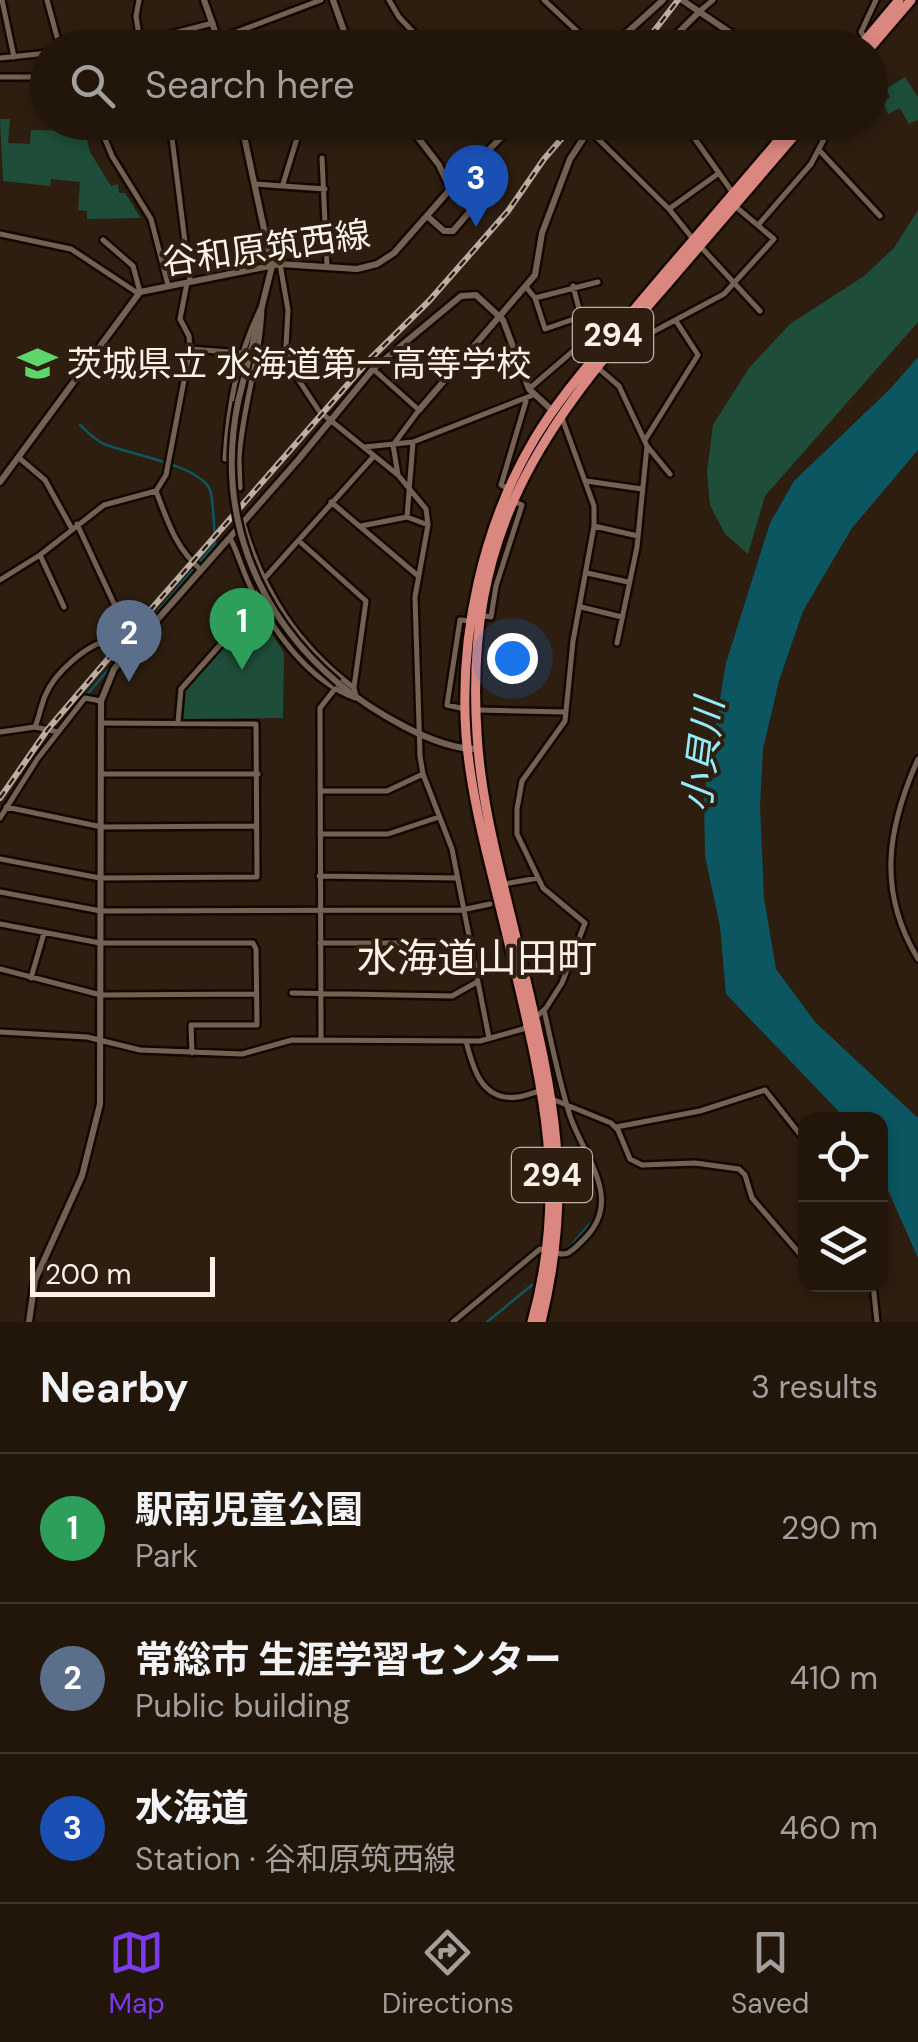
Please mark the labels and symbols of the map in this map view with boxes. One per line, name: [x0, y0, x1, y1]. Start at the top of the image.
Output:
pin: 3: [444, 144, 508, 227]
street label: 谷和原筑西線: [159, 211, 373, 285]
road number: 294: [573, 308, 653, 362]
place label: 茨城県立 水海道第一高等学校: [67, 341, 531, 387]
school or university icon: 茨城県立 水海道第一高等学校: [16, 343, 58, 385]
pin: 1: [210, 588, 274, 670]
pin: 2: [96, 600, 162, 682]
your location: [487, 633, 538, 684]
water label: 小貝川: [671, 691, 735, 815]
district label: 水海道山田町: [357, 932, 597, 984]
road number: 294: [512, 1148, 592, 1202]
scale bar: [30, 1252, 215, 1296]

